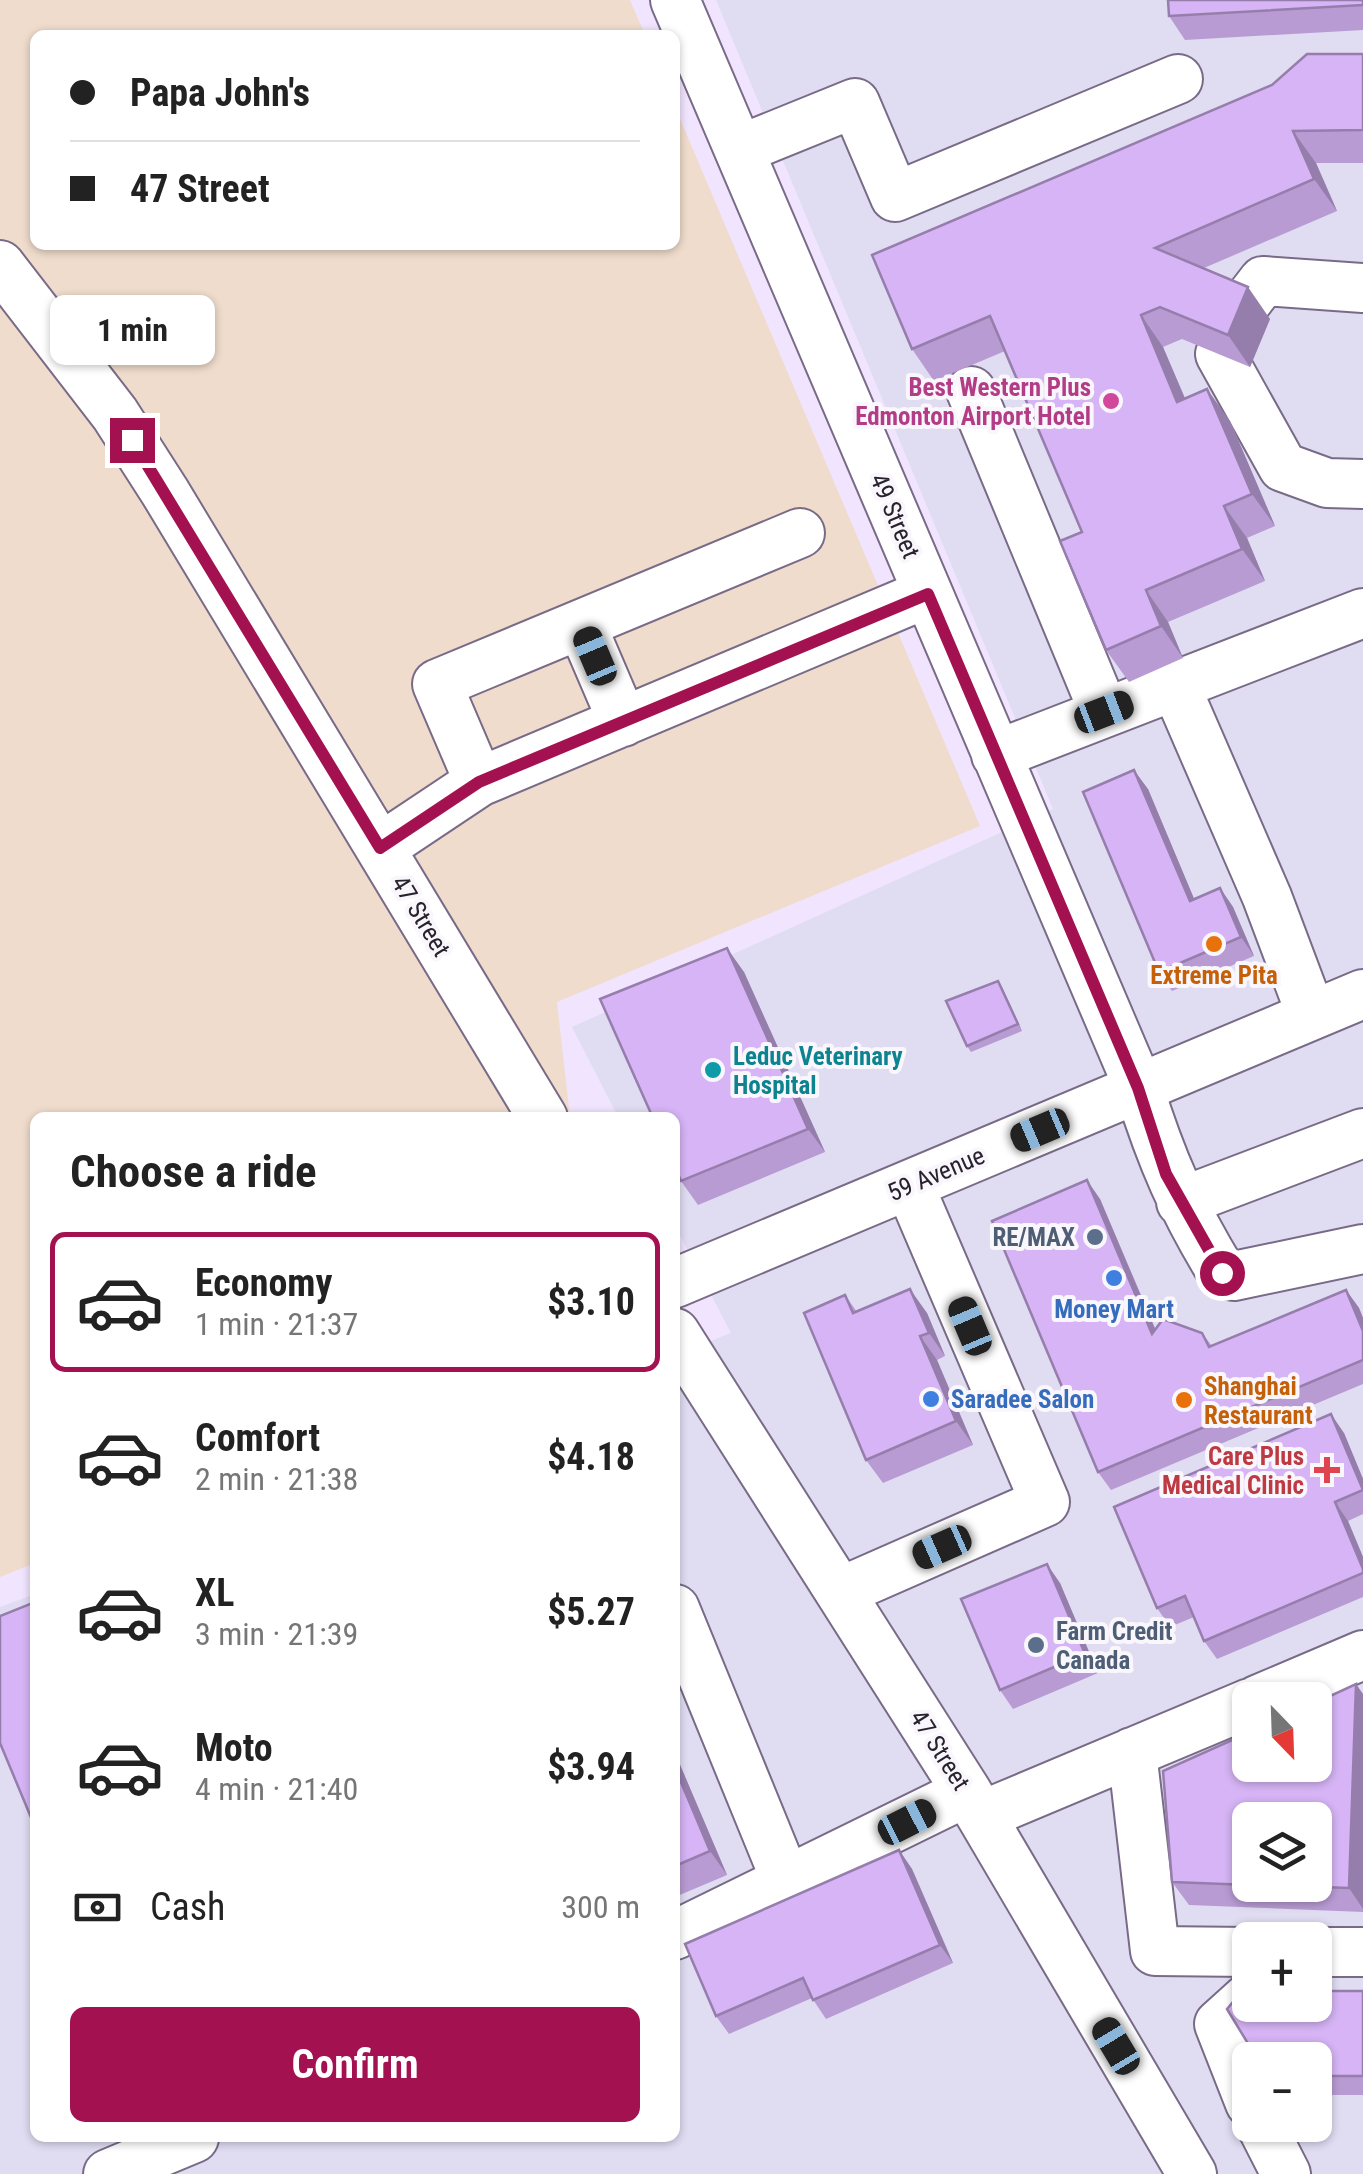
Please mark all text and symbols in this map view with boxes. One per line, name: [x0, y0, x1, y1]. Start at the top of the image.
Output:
text: Papa John's: [130, 71, 310, 115]
text: 47 Street: [130, 167, 270, 211]
callout: 1 min: [49, 295, 214, 365]
text: 1 min: [97, 311, 168, 349]
place label: Best Western Plus Edmonton Airport Hotel: [855, 373, 1091, 431]
marker: Best Western Plus Edmonton Airport Hotel: [1100, 390, 1122, 412]
route end: [110, 418, 155, 463]
street label: 49 Street: [864, 469, 926, 563]
car: [569, 623, 621, 689]
car: [1071, 687, 1137, 737]
street label: 47 Street: [386, 870, 456, 962]
marker: Extreme Pita: [1203, 933, 1225, 955]
place label: Extreme Pita: [1150, 961, 1278, 990]
place label: Leduc Veterinary Hospital: [733, 1042, 903, 1100]
marker: Leduc Veterinary Hospital: [702, 1059, 724, 1081]
car: [1007, 1104, 1073, 1156]
street label: 59 Avenue: [883, 1141, 989, 1207]
text: Choose a ride: [70, 1145, 317, 1198]
place label: RE/MAX: [993, 1223, 1075, 1252]
marker: RE/MAX: [1084, 1226, 1106, 1248]
route start: [1200, 1251, 1245, 1296]
icon: car: [75, 1257, 165, 1347]
text: Economy: [195, 1261, 332, 1305]
marker: Money Mart: [1103, 1267, 1125, 1289]
text: $3.10: [547, 1280, 635, 1324]
car: [944, 1293, 996, 1359]
place label: Money Mart: [1054, 1295, 1174, 1324]
text: 1 min · 21:37: [195, 1305, 358, 1343]
place label: Shanghai Restaurant: [1204, 1372, 1313, 1430]
place label: Saradee Salon: [951, 1385, 1094, 1414]
marker: Saradee Salon: [920, 1388, 942, 1410]
marker: Shanghai Restaurant: [1173, 1389, 1195, 1411]
icon: car: [75, 1412, 165, 1502]
text: Comfort: [195, 1416, 320, 1460]
text: $4.18: [547, 1435, 635, 1479]
place label: Care Plus Medical Clinic: [1162, 1442, 1304, 1500]
marker: Care Plus Medical Clinic: [1314, 1457, 1340, 1483]
text: 2 min · 21:38: [195, 1460, 358, 1498]
car: [908, 1521, 976, 1573]
icon: car: [75, 1567, 165, 1657]
text: XL: [195, 1571, 234, 1615]
text: $5.27: [547, 1590, 635, 1634]
text: 3 min · 21:39: [195, 1615, 358, 1653]
place label: Farm Credit Canada: [1056, 1617, 1173, 1675]
marker: Farm Credit Canada: [1025, 1634, 1047, 1656]
north arrow: [1232, 1682, 1332, 1782]
map controls: [1232, 1682, 1332, 2142]
street label: 47 Street: [904, 1705, 976, 1795]
icon: car: [75, 1722, 165, 1812]
text: Moto: [195, 1726, 273, 1770]
text: $3.94: [547, 1745, 635, 1789]
text: 4 min · 21:40: [195, 1770, 358, 1808]
car: [873, 1795, 941, 1849]
button: layers: [1232, 1802, 1332, 1902]
icon: cash: [70, 1880, 125, 1935]
text: Cash: [150, 1885, 225, 1929]
text: 300 m: [561, 1888, 640, 1926]
button: +: [1232, 1922, 1332, 2022]
button: Confirm: [70, 2007, 640, 2122]
car: [1088, 2013, 1144, 2079]
button: −: [1232, 2042, 1332, 2142]

